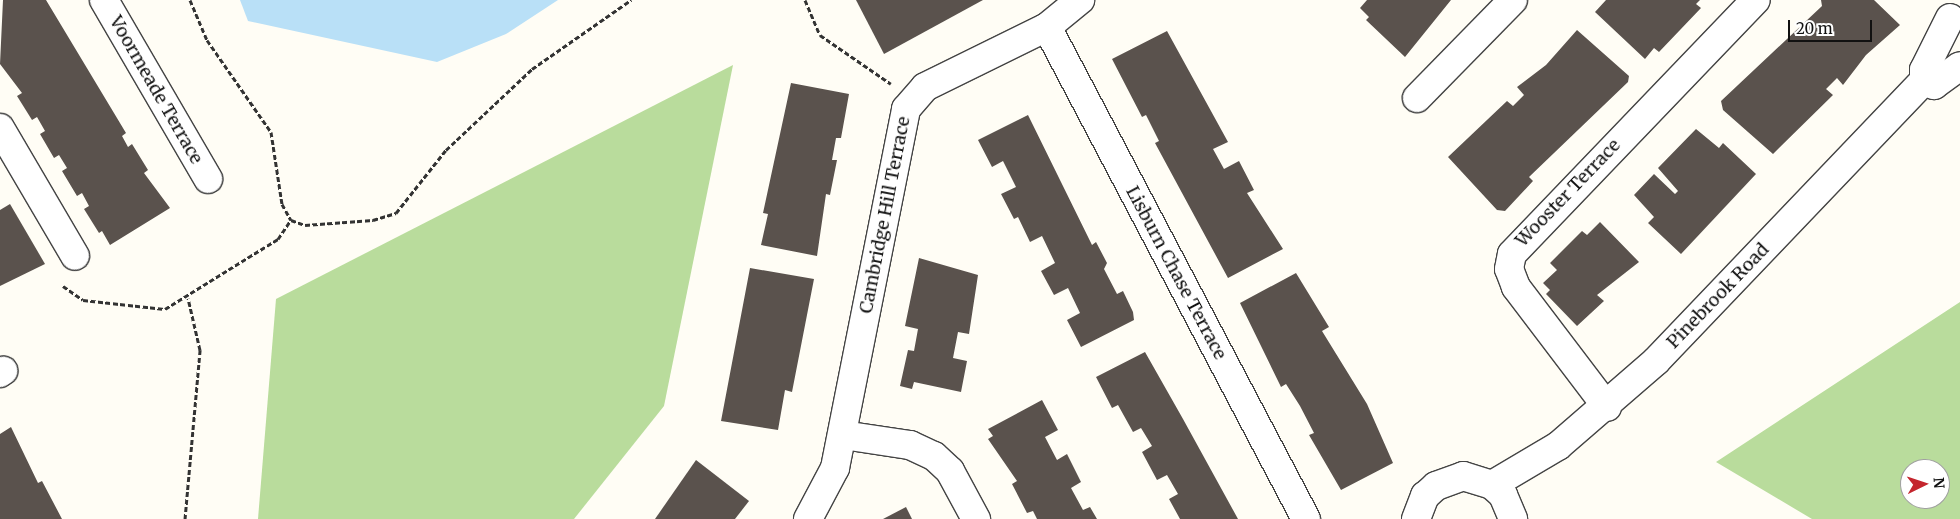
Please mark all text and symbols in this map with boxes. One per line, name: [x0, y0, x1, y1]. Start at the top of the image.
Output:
scale bar: [1790, 10, 1874, 42]
street label: Voormeade Terrace: [105, 12, 207, 168]
text: 20 m: [1796, 19, 1833, 38]
street label: Cambridge Hill Terrace: [855, 115, 915, 315]
street label: Wooster Terrace: [1511, 135, 1625, 251]
street label: Lisburn Chase Terrace: [1121, 183, 1231, 363]
street label: Pinebrook Road: [1662, 239, 1774, 353]
north arrow: [1900, 459, 1950, 509]
text: N: [1930, 477, 1948, 489]

